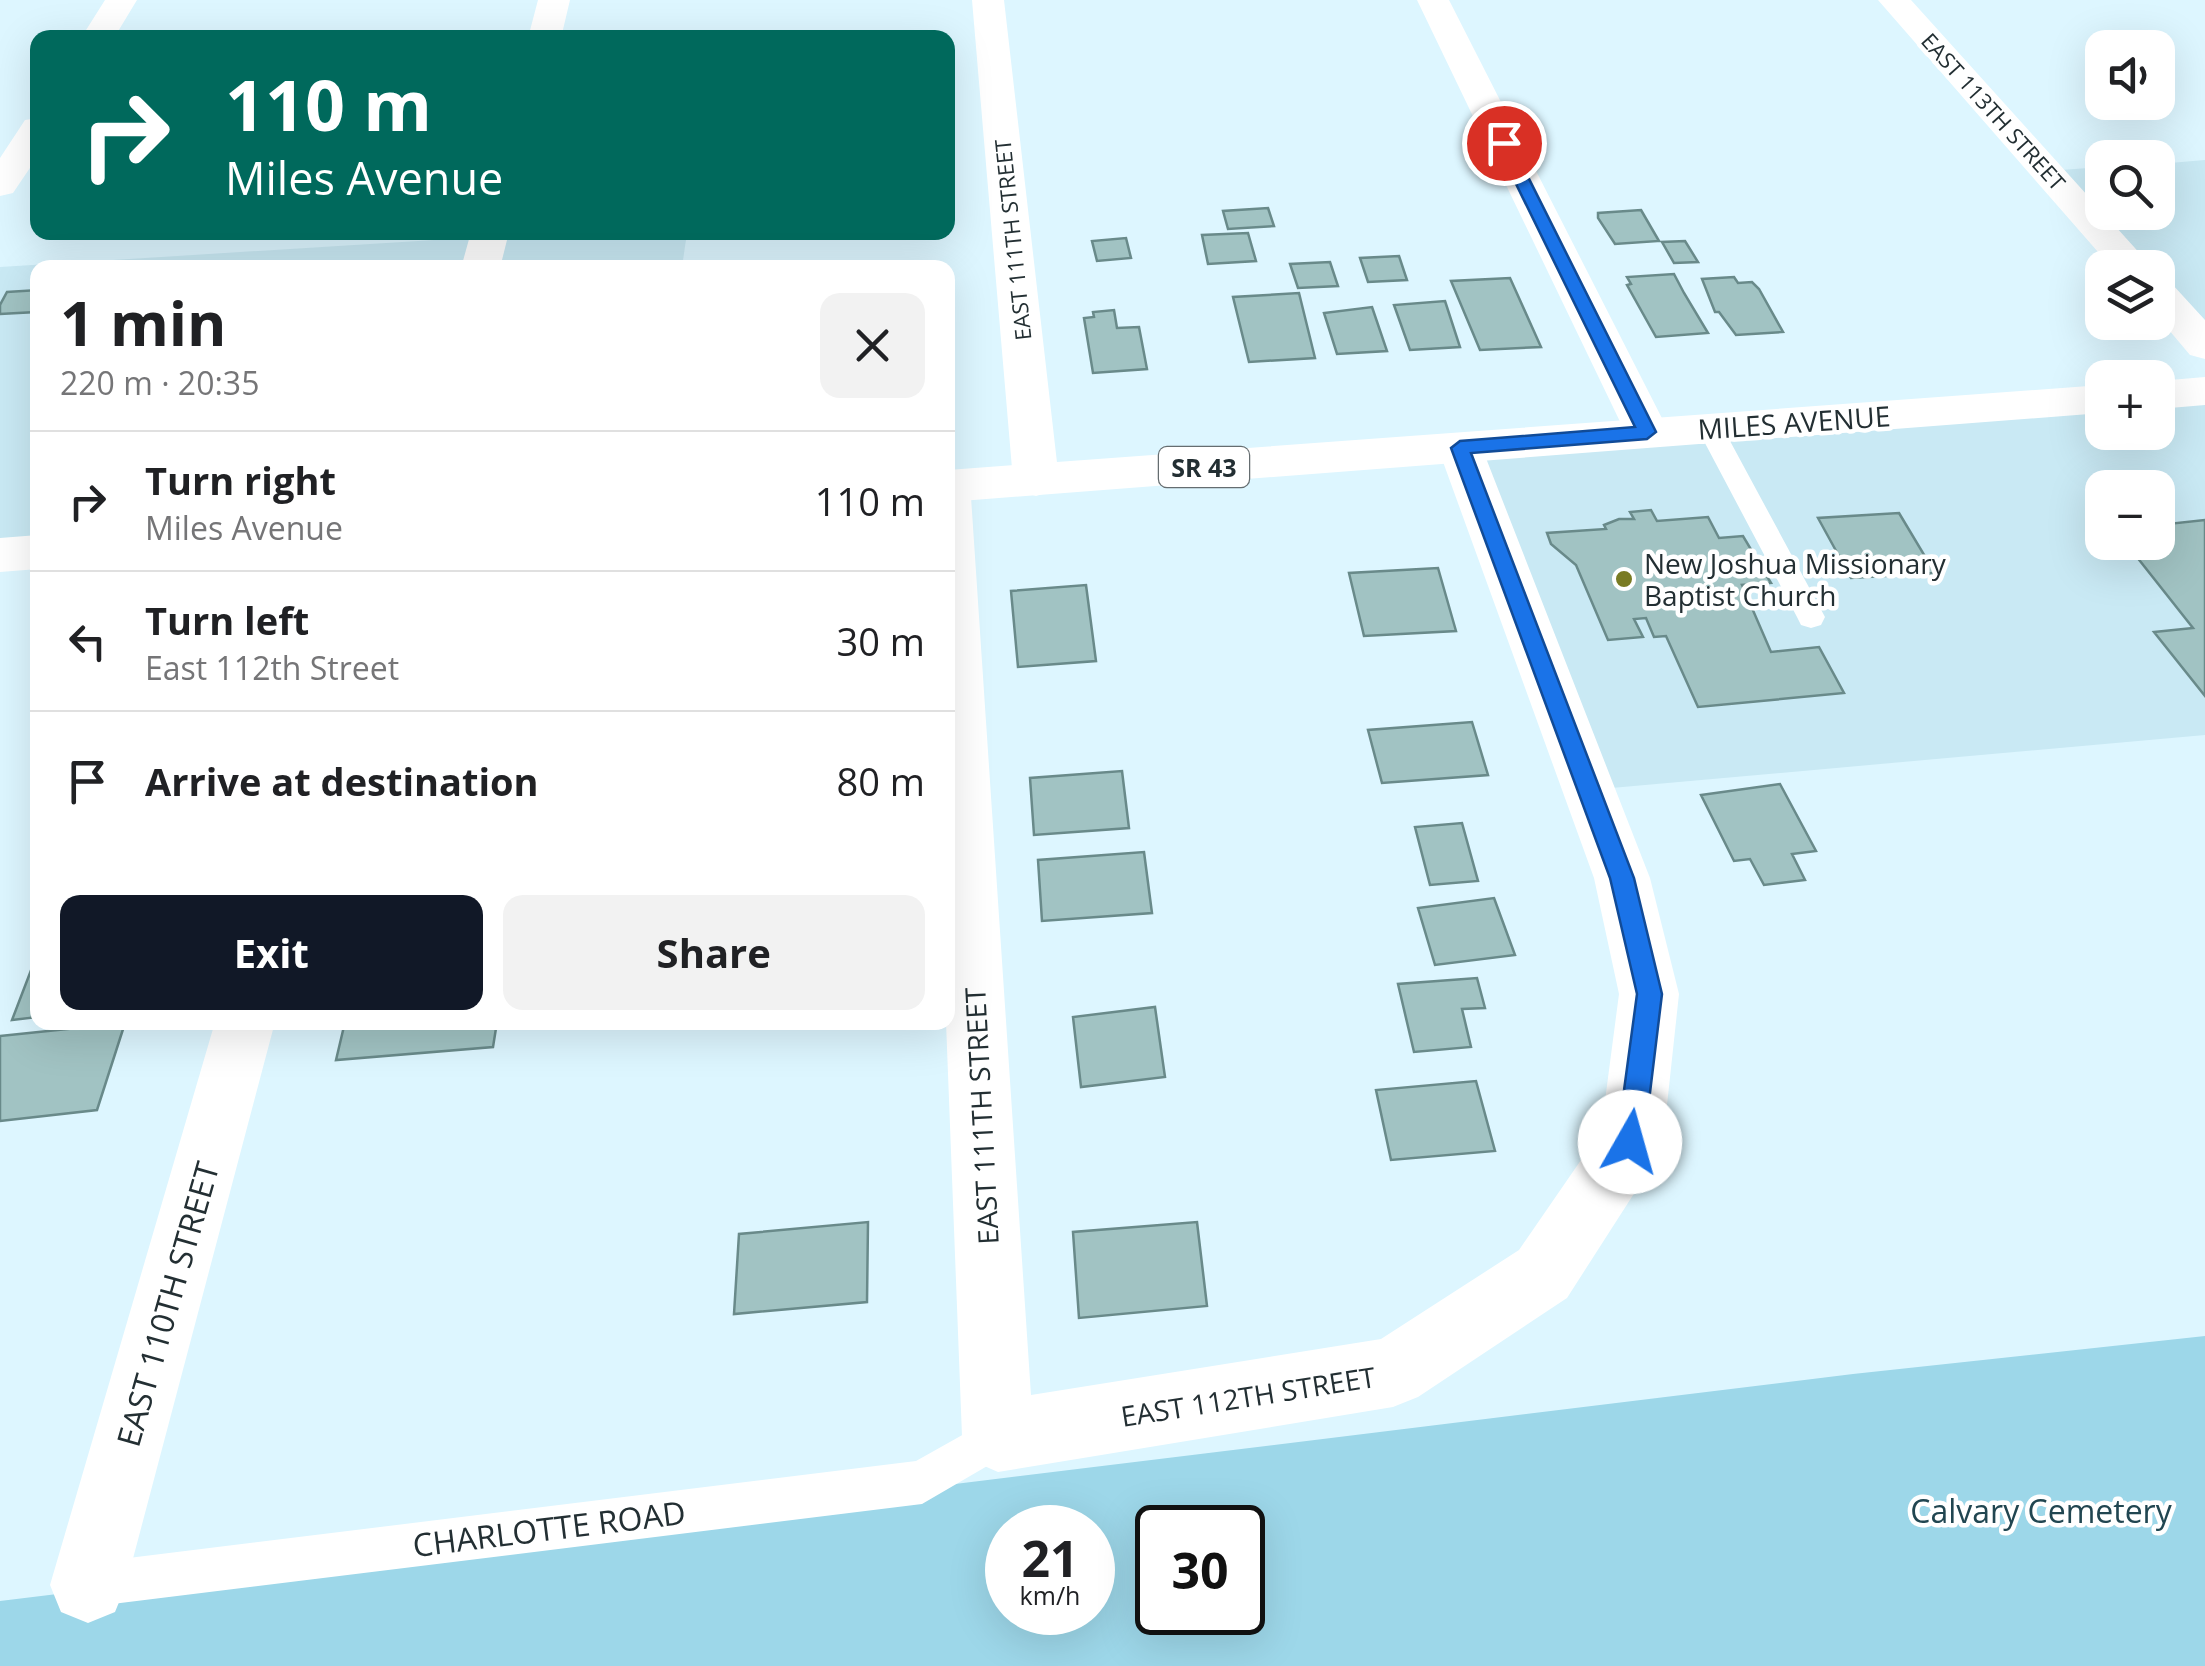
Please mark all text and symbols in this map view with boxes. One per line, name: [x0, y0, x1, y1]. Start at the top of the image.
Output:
street label: EAST 113TH STREET: [1915, 26, 2073, 196]
map controls: [2085, 30, 2175, 560]
button: sound: [2085, 30, 2175, 120]
text: 110 m: [225, 56, 432, 152]
icon: right: [60, 70, 190, 200]
pin: [1462, 101, 1547, 186]
icon: arrive: [1477, 116, 1532, 171]
street label: EAST 111TH STREET: [987, 138, 1037, 342]
button: search: [2085, 140, 2175, 230]
text: Miles Avenue: [225, 147, 503, 208]
button: layers: [2085, 250, 2175, 340]
text: 1 min: [60, 282, 227, 364]
button: close: [820, 293, 925, 398]
button: +: [2085, 360, 2175, 450]
text: 220 m · 20:35: [60, 361, 259, 404]
street label: MILES AVENUE: [1696, 396, 1892, 448]
road number: SR 43: [1159, 447, 1249, 487]
text: Turn right: [145, 454, 336, 506]
button: −: [2085, 470, 2175, 560]
icon: right: [60, 474, 115, 529]
text: 110 m: [815, 475, 925, 527]
text: Miles Avenue: [145, 506, 343, 549]
place label: New Joshua Missionary Baptist Church: [1644, 544, 1947, 614]
marker: New Joshua Missionary Baptist Church: [1613, 568, 1635, 590]
text: Turn left: [145, 594, 309, 646]
icon: left: [60, 614, 115, 669]
text: 30 m: [836, 615, 925, 667]
text: East 112th Street: [145, 646, 399, 689]
icon: arrive: [60, 754, 115, 809]
text: Arrive at destination: [145, 755, 539, 807]
text: 80 m: [836, 755, 925, 807]
button: Exit: [60, 895, 483, 1010]
button: Share: [503, 895, 925, 1010]
street label: EAST 111TH STREET: [955, 986, 1007, 1245]
position arrow: [1578, 1090, 1682, 1194]
street label: EAST 110TH STREET: [106, 1156, 228, 1451]
street label: EAST 112TH STREET: [1118, 1357, 1379, 1435]
park label: Calvary Cemetery: [1910, 1489, 2173, 1532]
street label: CHARLOTTE ROAD: [410, 1490, 688, 1566]
speed limit sign: 30: [1135, 1505, 1265, 1635]
text: 21: [1021, 1524, 1079, 1592]
text: km/h: [1020, 1578, 1080, 1612]

